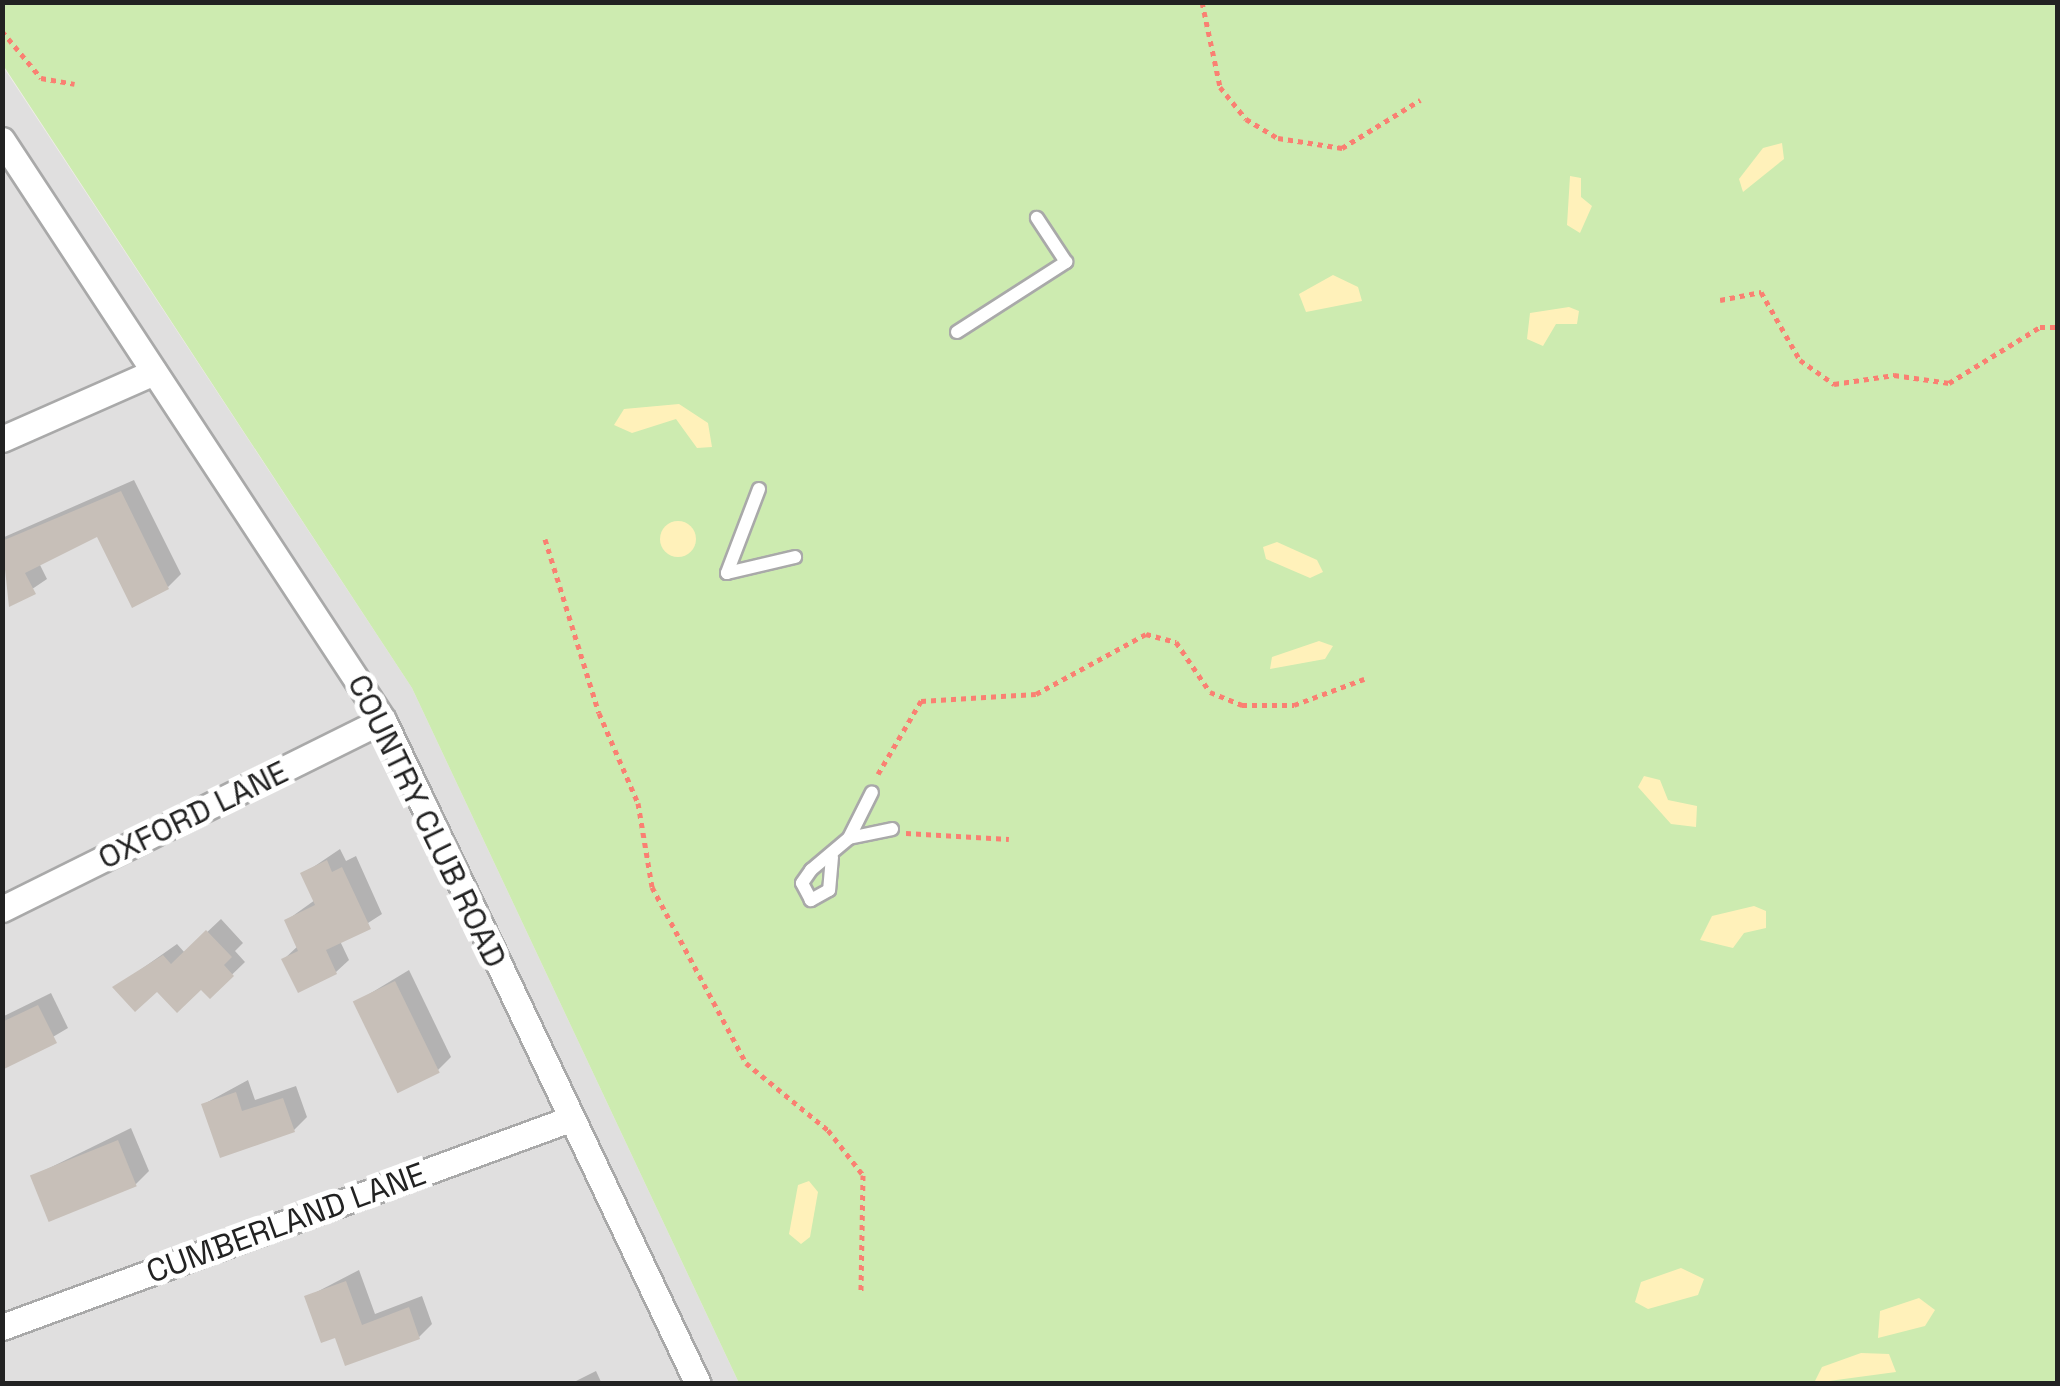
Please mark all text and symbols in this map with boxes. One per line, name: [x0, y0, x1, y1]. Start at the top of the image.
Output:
street label: COUNTRY CLUB ROAD: [339, 668, 515, 974]
street label: OXFORD LANE: [92, 753, 294, 877]
street label: CUMBERLAND LANE: [141, 1155, 431, 1291]

